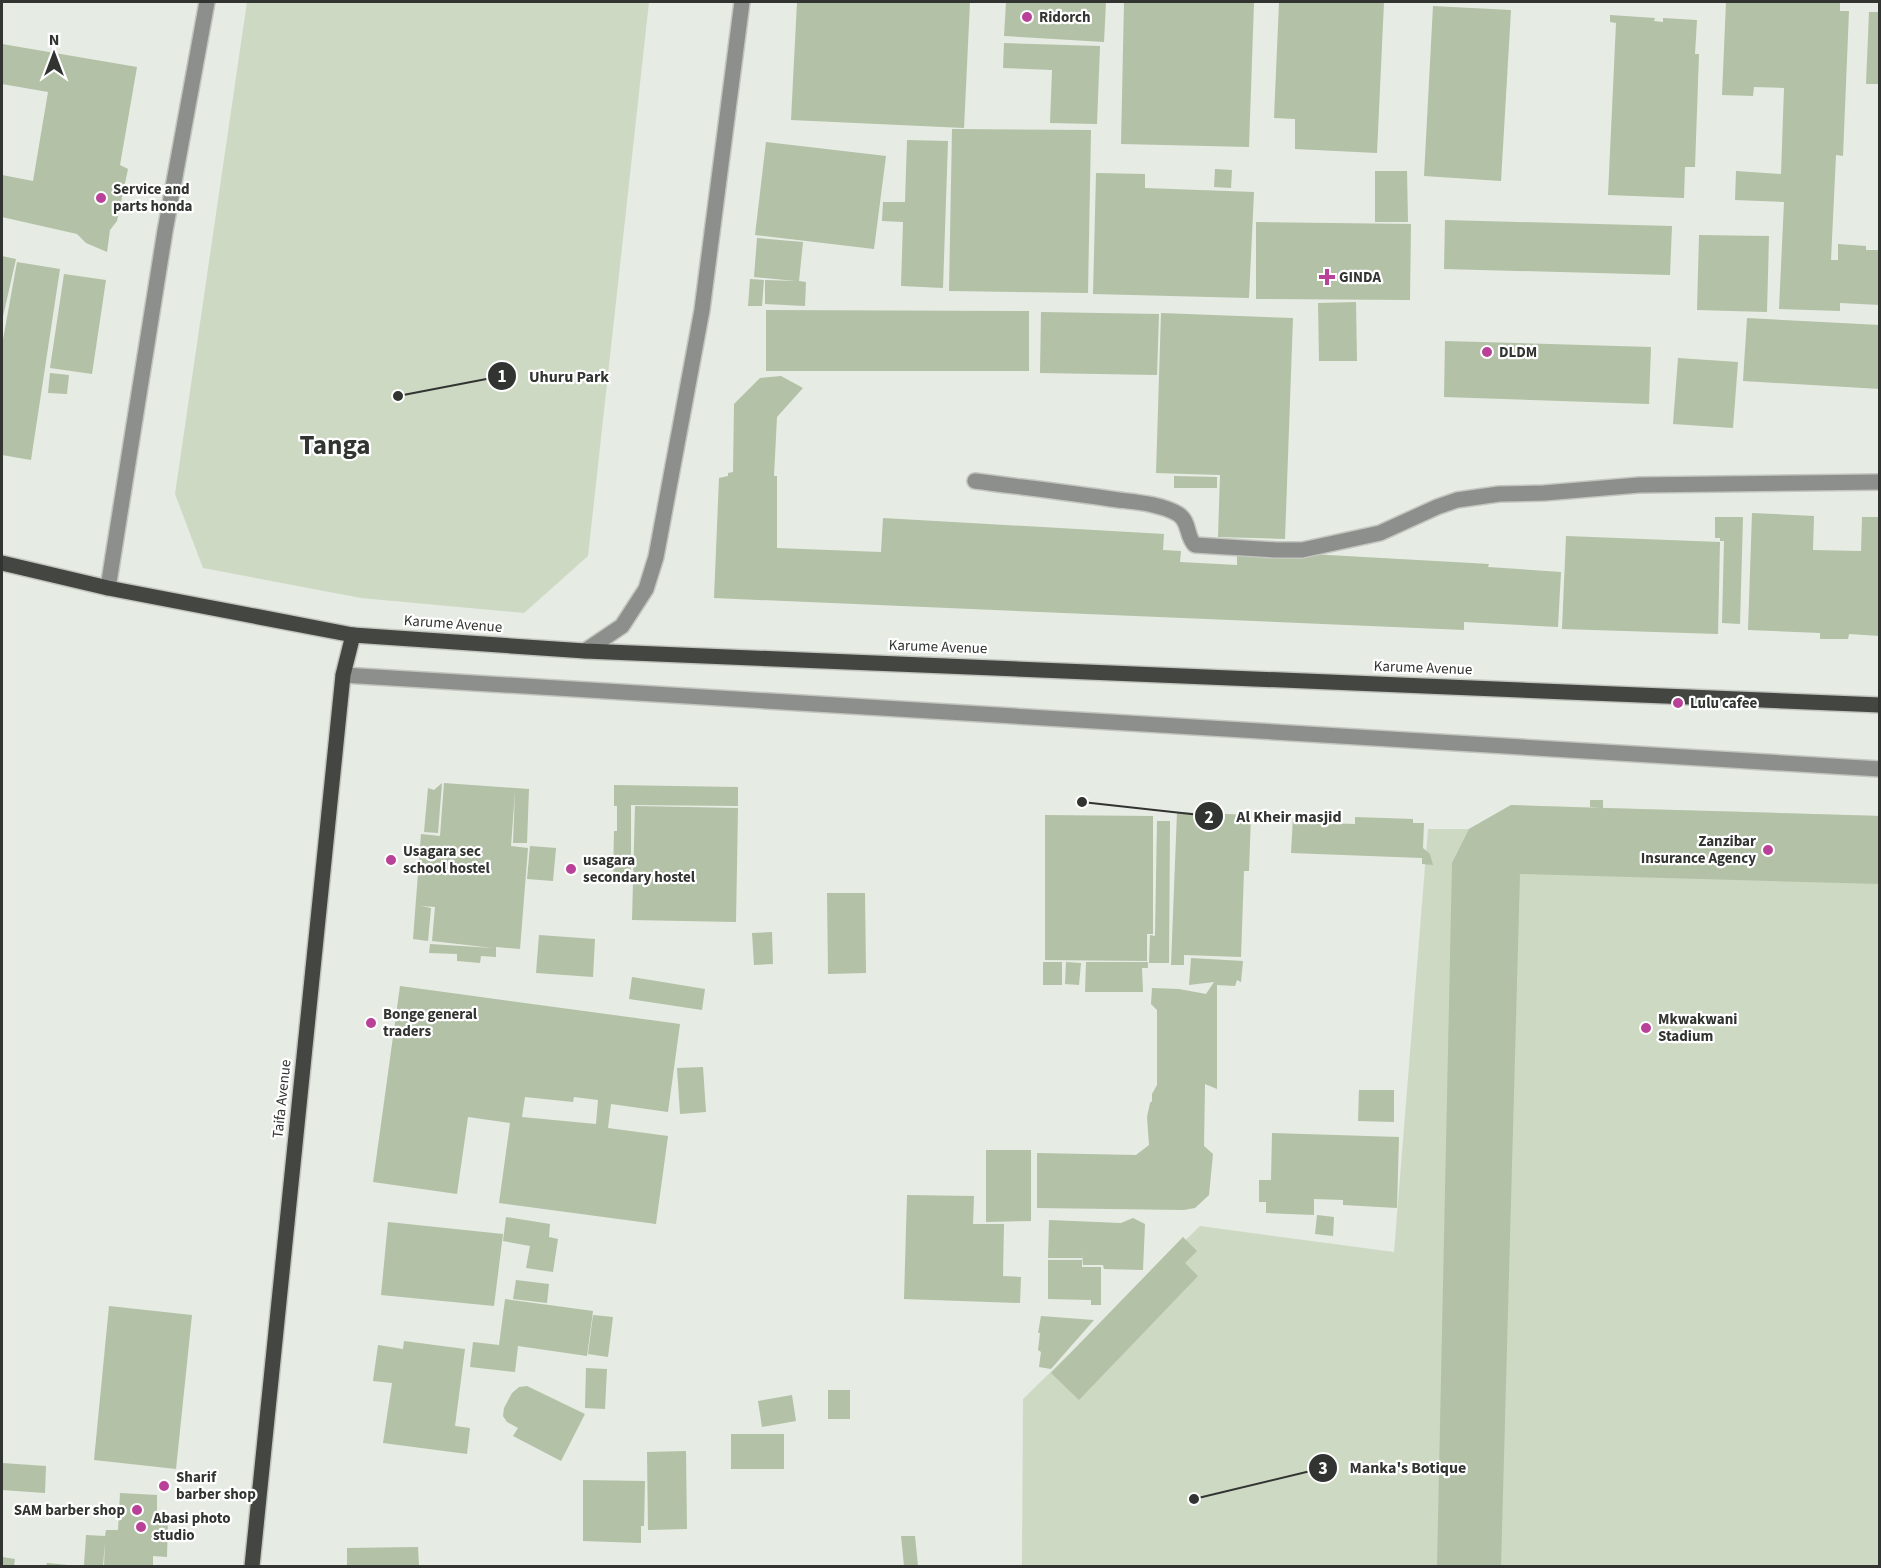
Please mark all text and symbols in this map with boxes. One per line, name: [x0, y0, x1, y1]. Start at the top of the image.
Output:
place label: Ridorch: [1039, 7, 1091, 28]
marker: Ridorch: [1020, 10, 1034, 24]
north arrow: [24, 24, 84, 84]
text: N: [49, 29, 59, 51]
place label: Service and parts honda: [113, 179, 193, 217]
marker: Service and parts honda: [94, 191, 108, 205]
place label: GINDA: [1339, 267, 1381, 288]
marker: GINDA: [1320, 270, 1334, 284]
place label: DLDM: [1499, 342, 1537, 363]
marker: DLDM: [1480, 345, 1494, 359]
callout: Uhuru Park: [487, 359, 621, 393]
text: 1: [497, 364, 507, 389]
text: Uhuru Park: [529, 366, 609, 388]
district label: Tanga: [299, 426, 371, 465]
street label: Karume Avenue: [403, 610, 503, 638]
street label: Karume Avenue: [888, 635, 988, 659]
street label: Karume Avenue: [1373, 656, 1473, 680]
place label: Lulu cafee: [1690, 693, 1757, 714]
marker: Lulu cafee: [1671, 696, 1685, 710]
callout: Al Kheir masjid: [1194, 799, 1353, 833]
text: 2: [1204, 805, 1214, 830]
text: Al Kheir masjid: [1235, 806, 1342, 828]
place label: Zanzibar Insurance Agency: [1641, 831, 1756, 869]
place label: Usagara sec school hostel: [403, 841, 491, 879]
marker: Zanzibar Insurance Agency: [1761, 843, 1775, 857]
place label: usagara secondary hostel: [583, 850, 696, 888]
marker: Usagara sec school hostel: [384, 853, 398, 867]
marker: usagara secondary hostel: [564, 862, 578, 876]
place label: Bonge general traders: [383, 1004, 478, 1042]
place label: Mkwakwani Stadium: [1658, 1009, 1737, 1047]
marker: Bonge general traders: [364, 1016, 378, 1030]
marker: Mkwakwani Stadium: [1639, 1021, 1653, 1035]
street label: Taifa Avenue: [267, 1059, 297, 1139]
callout: Manka's Botique: [1308, 1451, 1479, 1485]
text: 3: [1318, 1456, 1328, 1481]
text: Manka's Botique: [1350, 1457, 1466, 1479]
place label: Sharif barber shop: [176, 1467, 256, 1505]
marker: Sharif barber shop: [157, 1479, 171, 1493]
place label: SAM barber shop: [14, 1500, 125, 1521]
marker: SAM barber shop: [130, 1503, 144, 1517]
place label: Abasi photo studio: [152, 1508, 231, 1546]
marker: Abasi photo studio: [134, 1520, 148, 1534]

